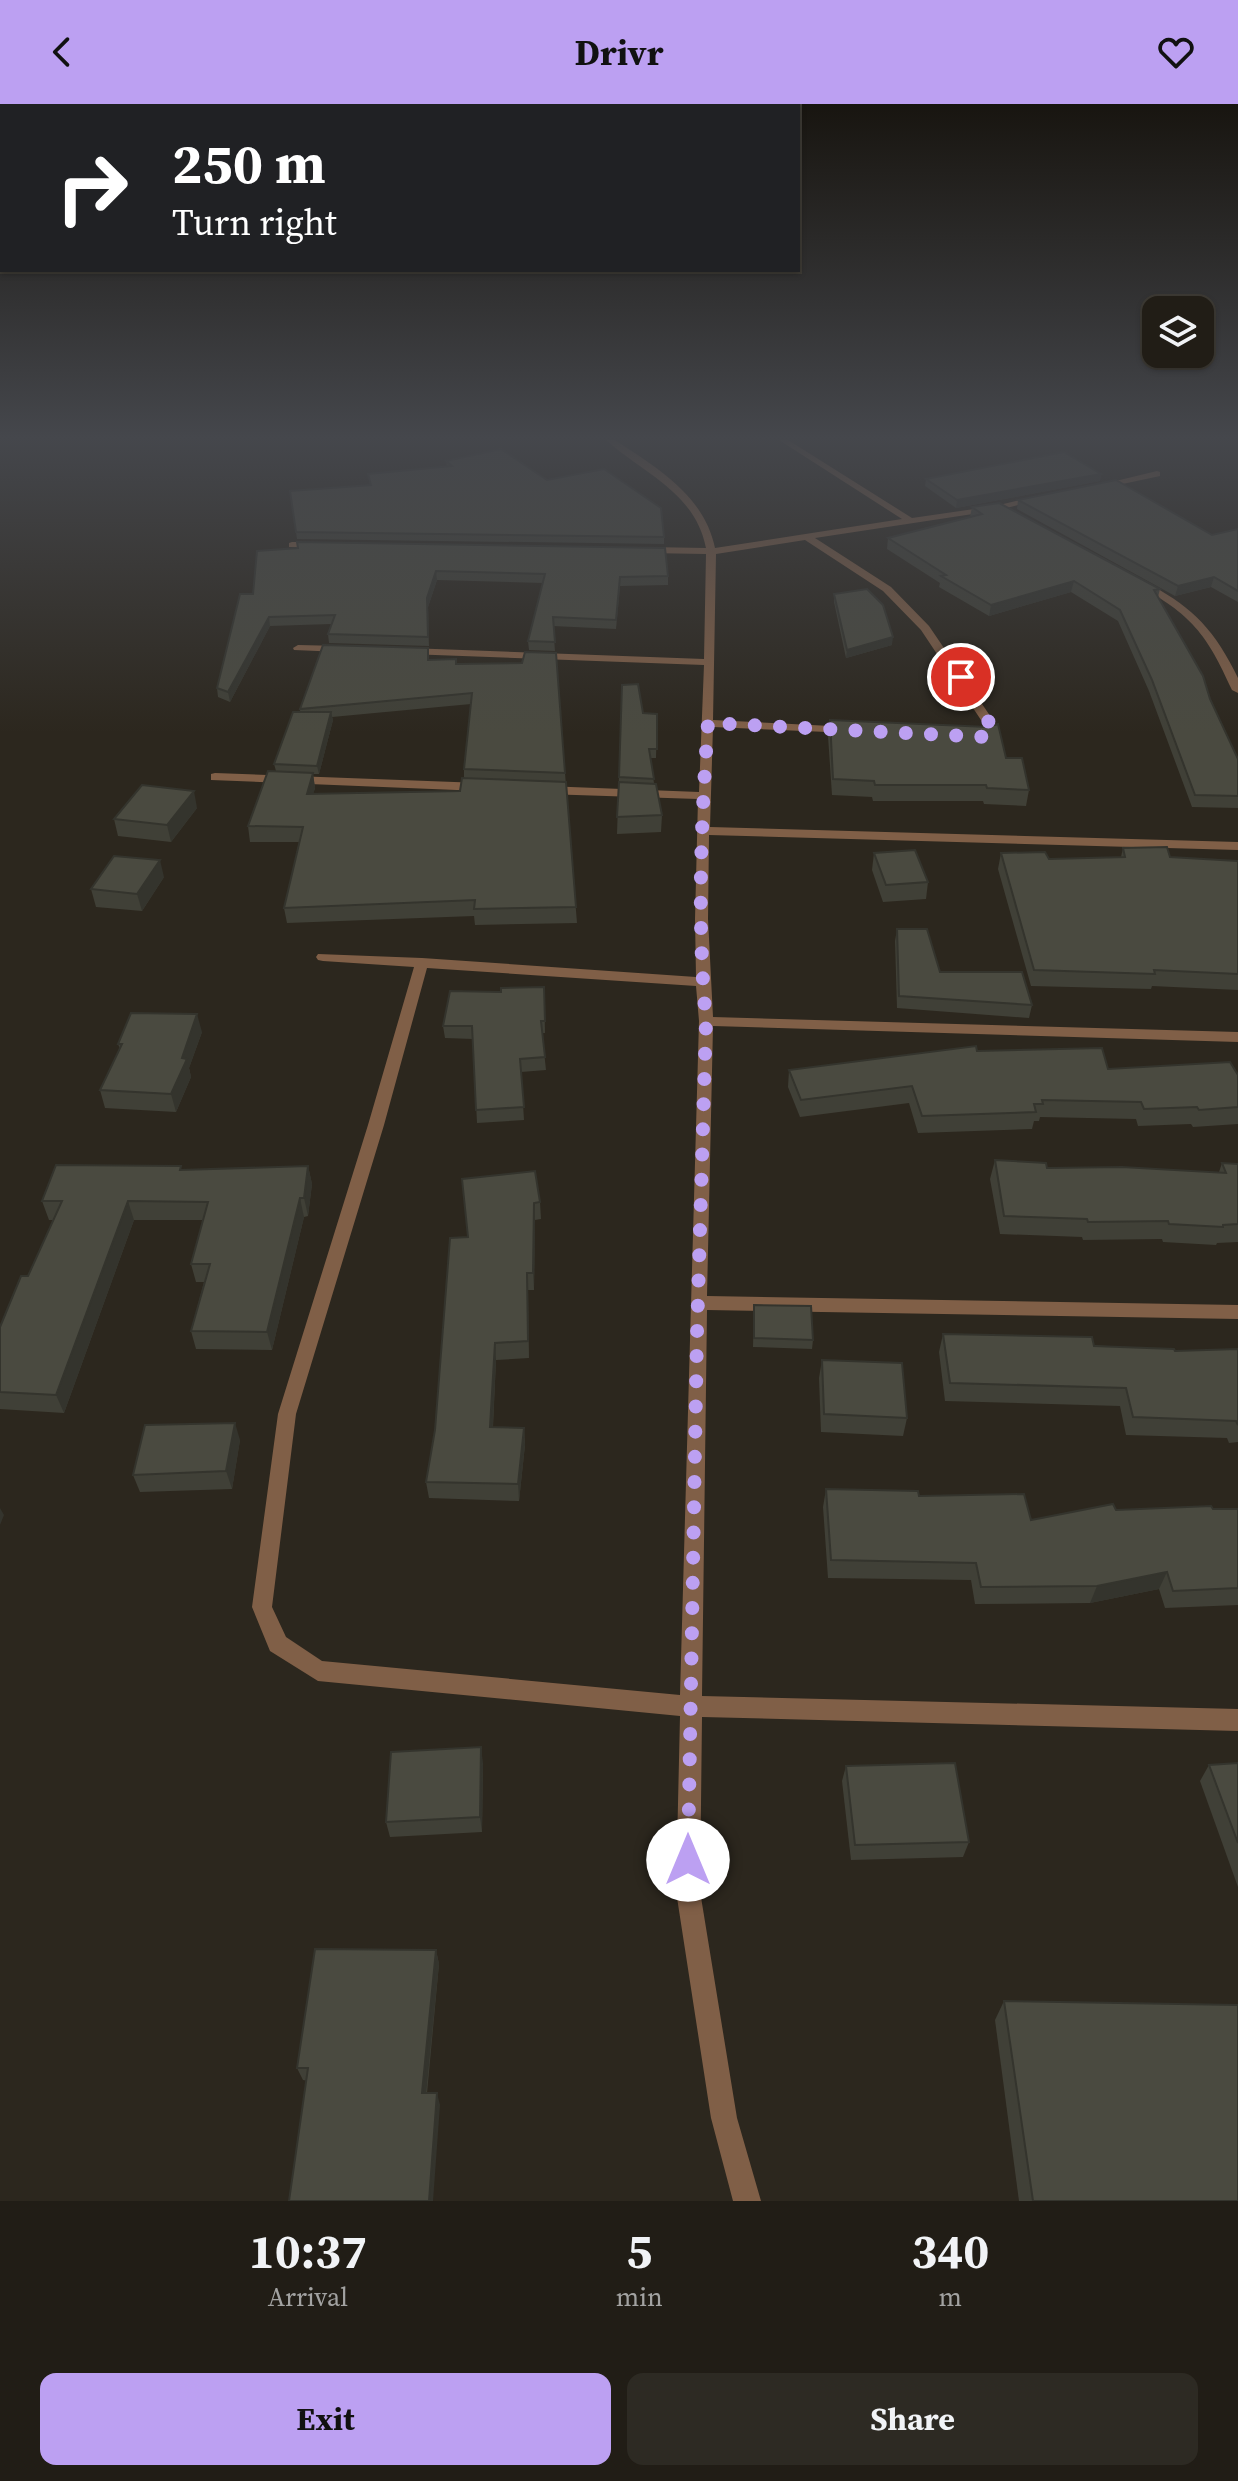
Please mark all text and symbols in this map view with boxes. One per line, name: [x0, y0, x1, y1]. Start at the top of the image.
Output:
text: Drivr: [575, 28, 663, 77]
icon: back: [40, 30, 84, 74]
icon: heart: [1154, 30, 1198, 74]
text: 250 m: [172, 125, 326, 202]
icon: right: [40, 136, 144, 240]
text: Turn right: [172, 198, 337, 247]
map controls: [1142, 296, 1214, 368]
button: layers: [1142, 296, 1214, 368]
pin: [927, 643, 995, 711]
icon: arrive: [939, 655, 983, 699]
position arrow: [646, 1818, 730, 1902]
text: 10:37: [249, 2218, 367, 2284]
text: 5: [626, 2218, 652, 2284]
text: 340: [911, 2218, 989, 2284]
text: Arrival: [268, 2279, 348, 2315]
text: min: [616, 2279, 663, 2315]
text: m: [939, 2279, 962, 2315]
button: Exit: [40, 2373, 611, 2465]
button: Share: [627, 2373, 1198, 2465]

